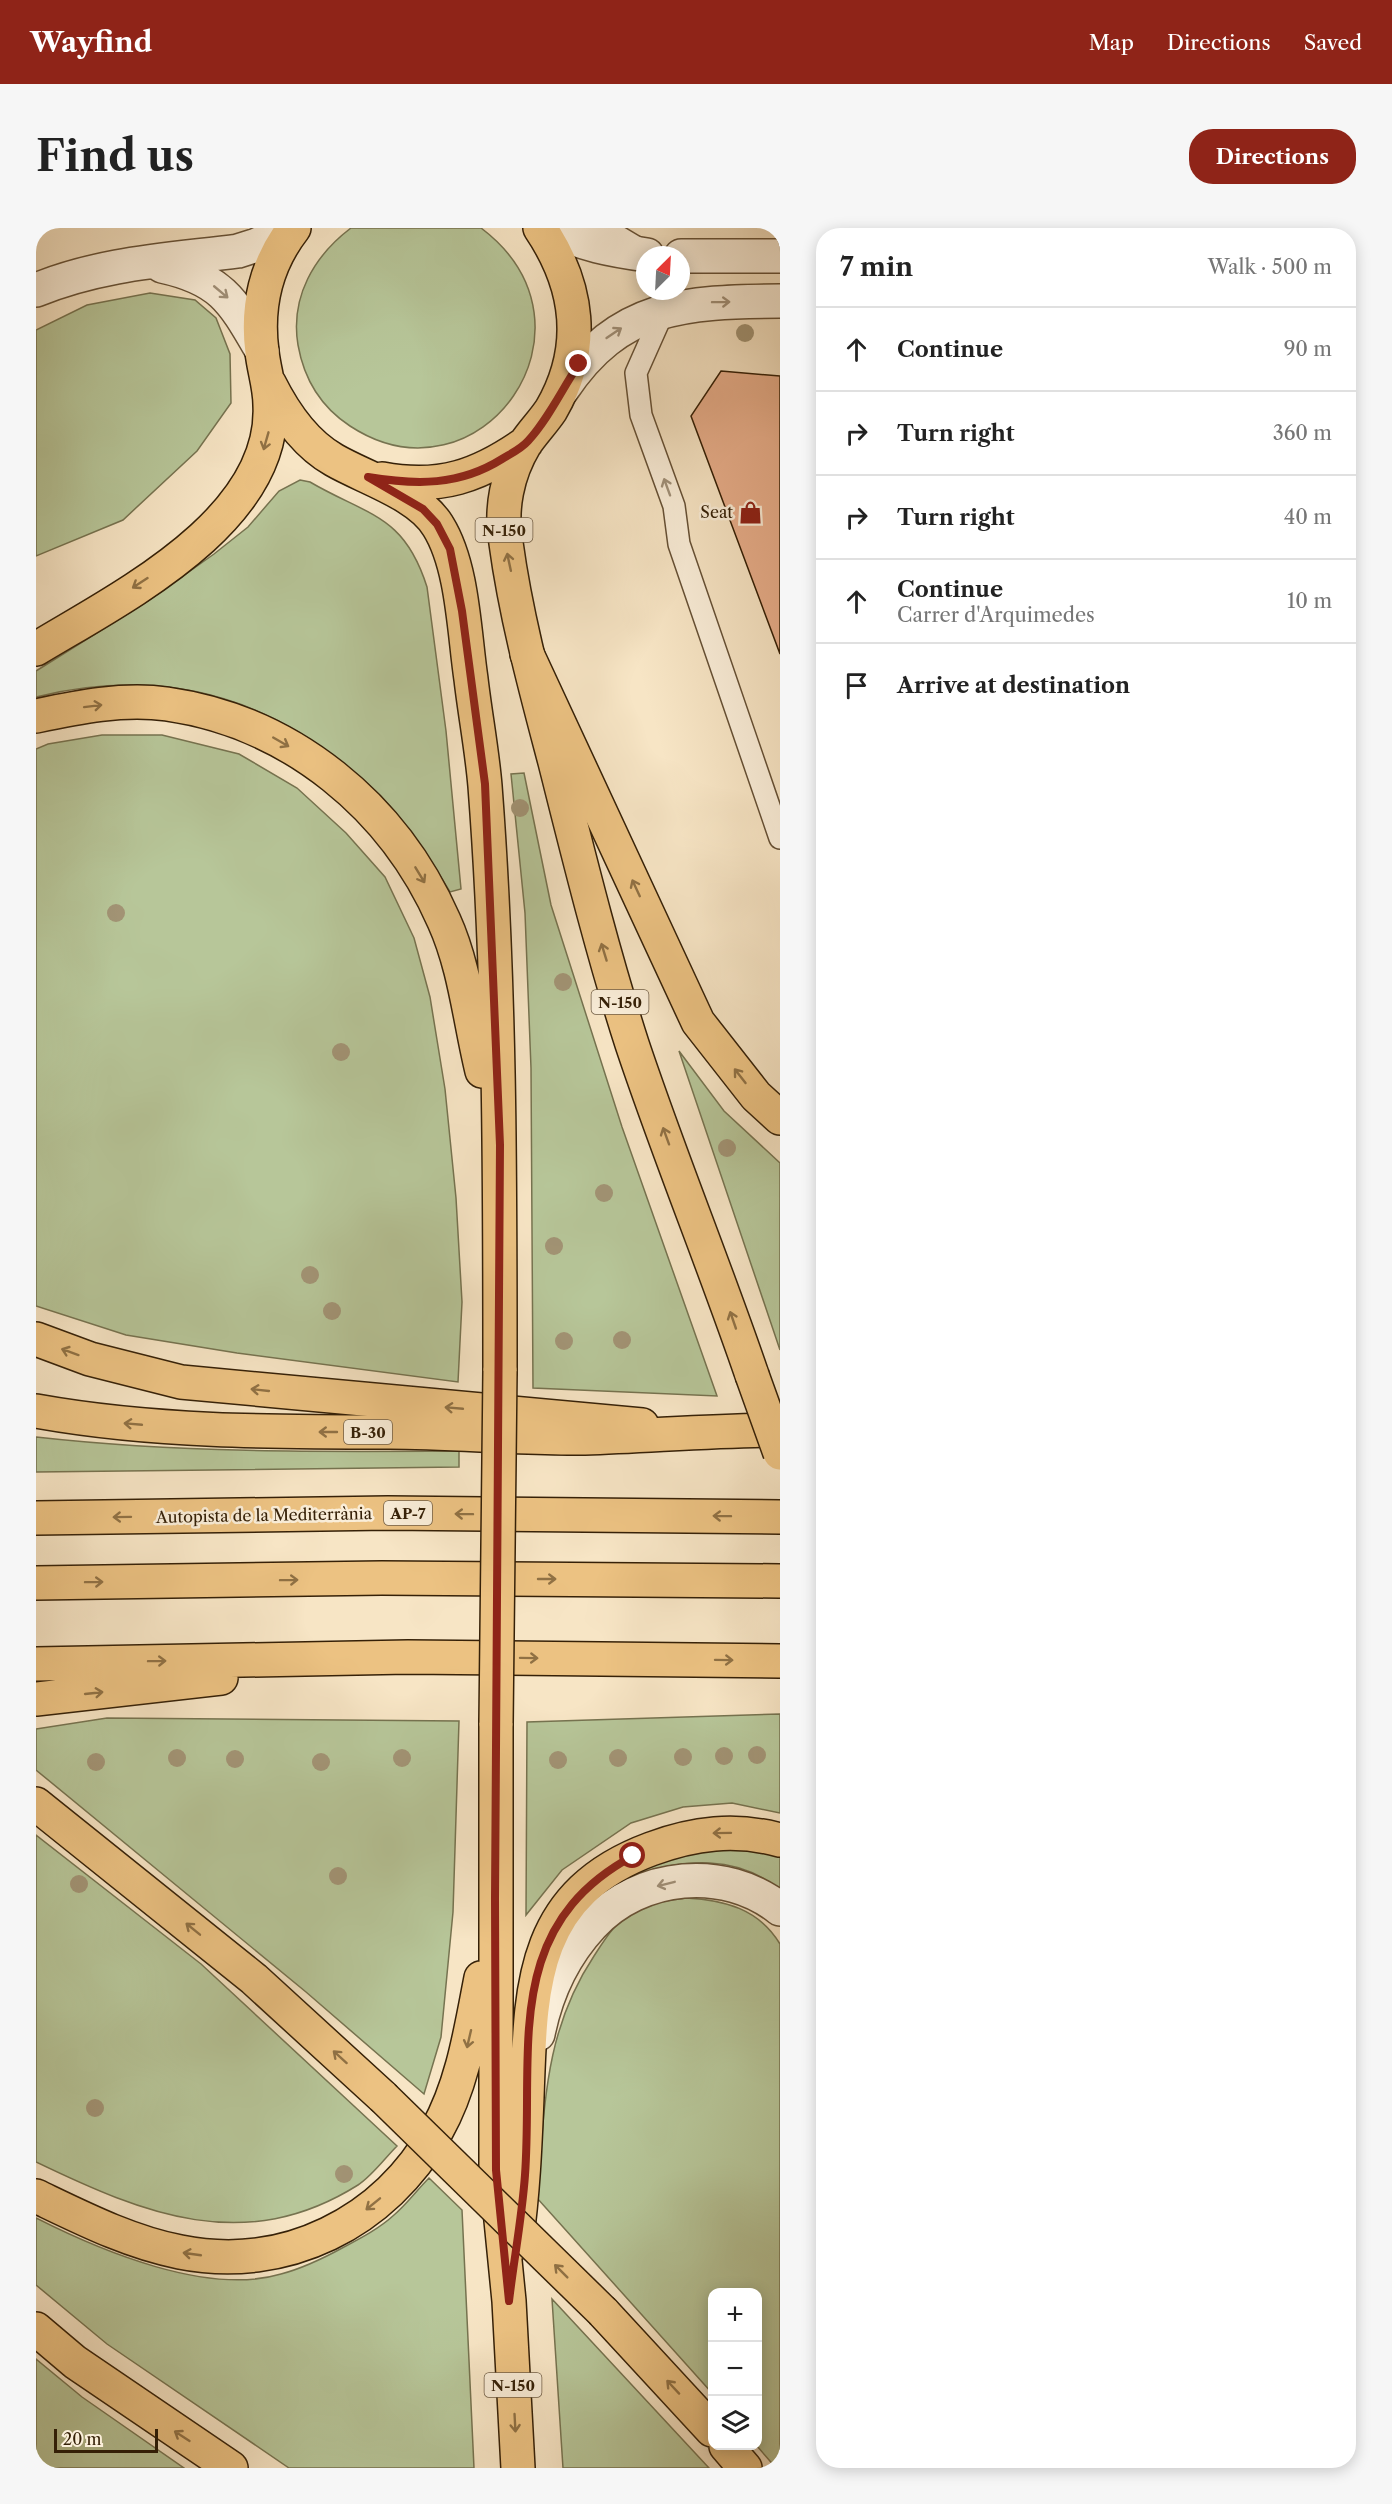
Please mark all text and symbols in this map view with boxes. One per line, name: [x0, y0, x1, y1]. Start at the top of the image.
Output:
text: Wayfind: [30, 25, 152, 59]
text: Map: [1089, 30, 1134, 55]
text: Directions: [1167, 30, 1271, 55]
text: Saved: [1304, 30, 1362, 55]
button: Directions: [1189, 129, 1356, 184]
text: Find us: [36, 130, 194, 182]
north arrow: [636, 246, 690, 300]
text: 7 min: [840, 251, 913, 283]
text: Walk · 500 m: [1208, 255, 1332, 279]
one-way arrow: [213, 285, 229, 298]
one-way arrow: [711, 296, 731, 308]
one-way arrow: [606, 327, 622, 339]
icon: ahead: [840, 333, 873, 366]
text: Continue: [897, 336, 1003, 363]
text: 90 m: [1284, 337, 1332, 361]
route end: [565, 350, 591, 376]
icon: right: [840, 417, 873, 450]
text: Turn right: [897, 420, 1015, 447]
text: 360 m: [1273, 421, 1332, 445]
one-way arrow: [260, 431, 271, 450]
one-way arrow: [660, 479, 671, 497]
shop icon: Seat: [738, 499, 764, 525]
icon: right: [840, 501, 873, 534]
place label: Seat: [700, 502, 733, 522]
text: Turn right: [897, 504, 1015, 531]
text: 40 m: [1284, 505, 1332, 529]
road number: N-150: [476, 518, 532, 542]
one-way arrow: [503, 552, 514, 572]
text: Continue: [897, 576, 1003, 603]
one-way arrow: [132, 577, 149, 589]
icon: ahead: [840, 585, 873, 618]
text: 10 m: [1287, 589, 1332, 613]
text: Carrer d'Arquimedes: [897, 603, 1095, 627]
icon: arrive: [840, 669, 873, 702]
text: Arrive at destination: [897, 672, 1130, 699]
one-way arrow: [83, 700, 103, 711]
one-way arrow: [272, 737, 290, 748]
one-way arrow: [414, 866, 426, 883]
one-way arrow: [630, 879, 641, 897]
one-way arrow: [598, 943, 609, 962]
road number: N-150: [592, 990, 648, 1014]
one-way arrow: [734, 1068, 747, 1084]
one-way arrow: [660, 1128, 671, 1146]
one-way arrow: [727, 1311, 738, 1330]
one-way arrow: [61, 1345, 79, 1356]
one-way arrow: [251, 1384, 270, 1395]
one-way arrow: [445, 1403, 465, 1414]
one-way arrow: [123, 1418, 143, 1429]
road number: B-30: [344, 1420, 392, 1444]
one-way arrow: [318, 1426, 338, 1438]
road number: AP-7: [384, 1501, 432, 1525]
street label: Autopista de la Mediterrània: [155, 1503, 373, 1527]
one-way arrow: [454, 1508, 474, 1520]
one-way arrow: [712, 1510, 732, 1522]
one-way arrow: [112, 1511, 132, 1523]
one-way arrow: [537, 1573, 557, 1585]
one-way arrow: [279, 1574, 299, 1585]
one-way arrow: [84, 1576, 104, 1588]
one-way arrow: [519, 1653, 539, 1664]
one-way arrow: [147, 1655, 167, 1667]
one-way arrow: [714, 1655, 734, 1666]
one-way arrow: [84, 1687, 104, 1698]
one-way arrow: [713, 1827, 733, 1838]
route start: [619, 1842, 645, 1868]
one-way arrow: [657, 1878, 676, 1890]
one-way arrow: [185, 1923, 201, 1936]
one-way arrow: [462, 2029, 474, 2048]
one-way arrow: [333, 2050, 348, 2064]
one-way arrow: [365, 2198, 381, 2211]
one-way arrow: [182, 2248, 202, 2259]
one-way arrow: [554, 2263, 569, 2278]
map controls: [708, 2288, 762, 2450]
button: +: [708, 2288, 762, 2342]
button: −: [708, 2342, 762, 2396]
road number: N-150: [484, 2373, 542, 2397]
one-way arrow: [666, 2380, 680, 2395]
button: layers: [708, 2396, 762, 2450]
one-way arrow: [510, 2412, 521, 2432]
scale bar: [54, 2426, 158, 2454]
text: 20 m: [63, 2429, 102, 2449]
one-way arrow: [174, 2430, 191, 2442]

